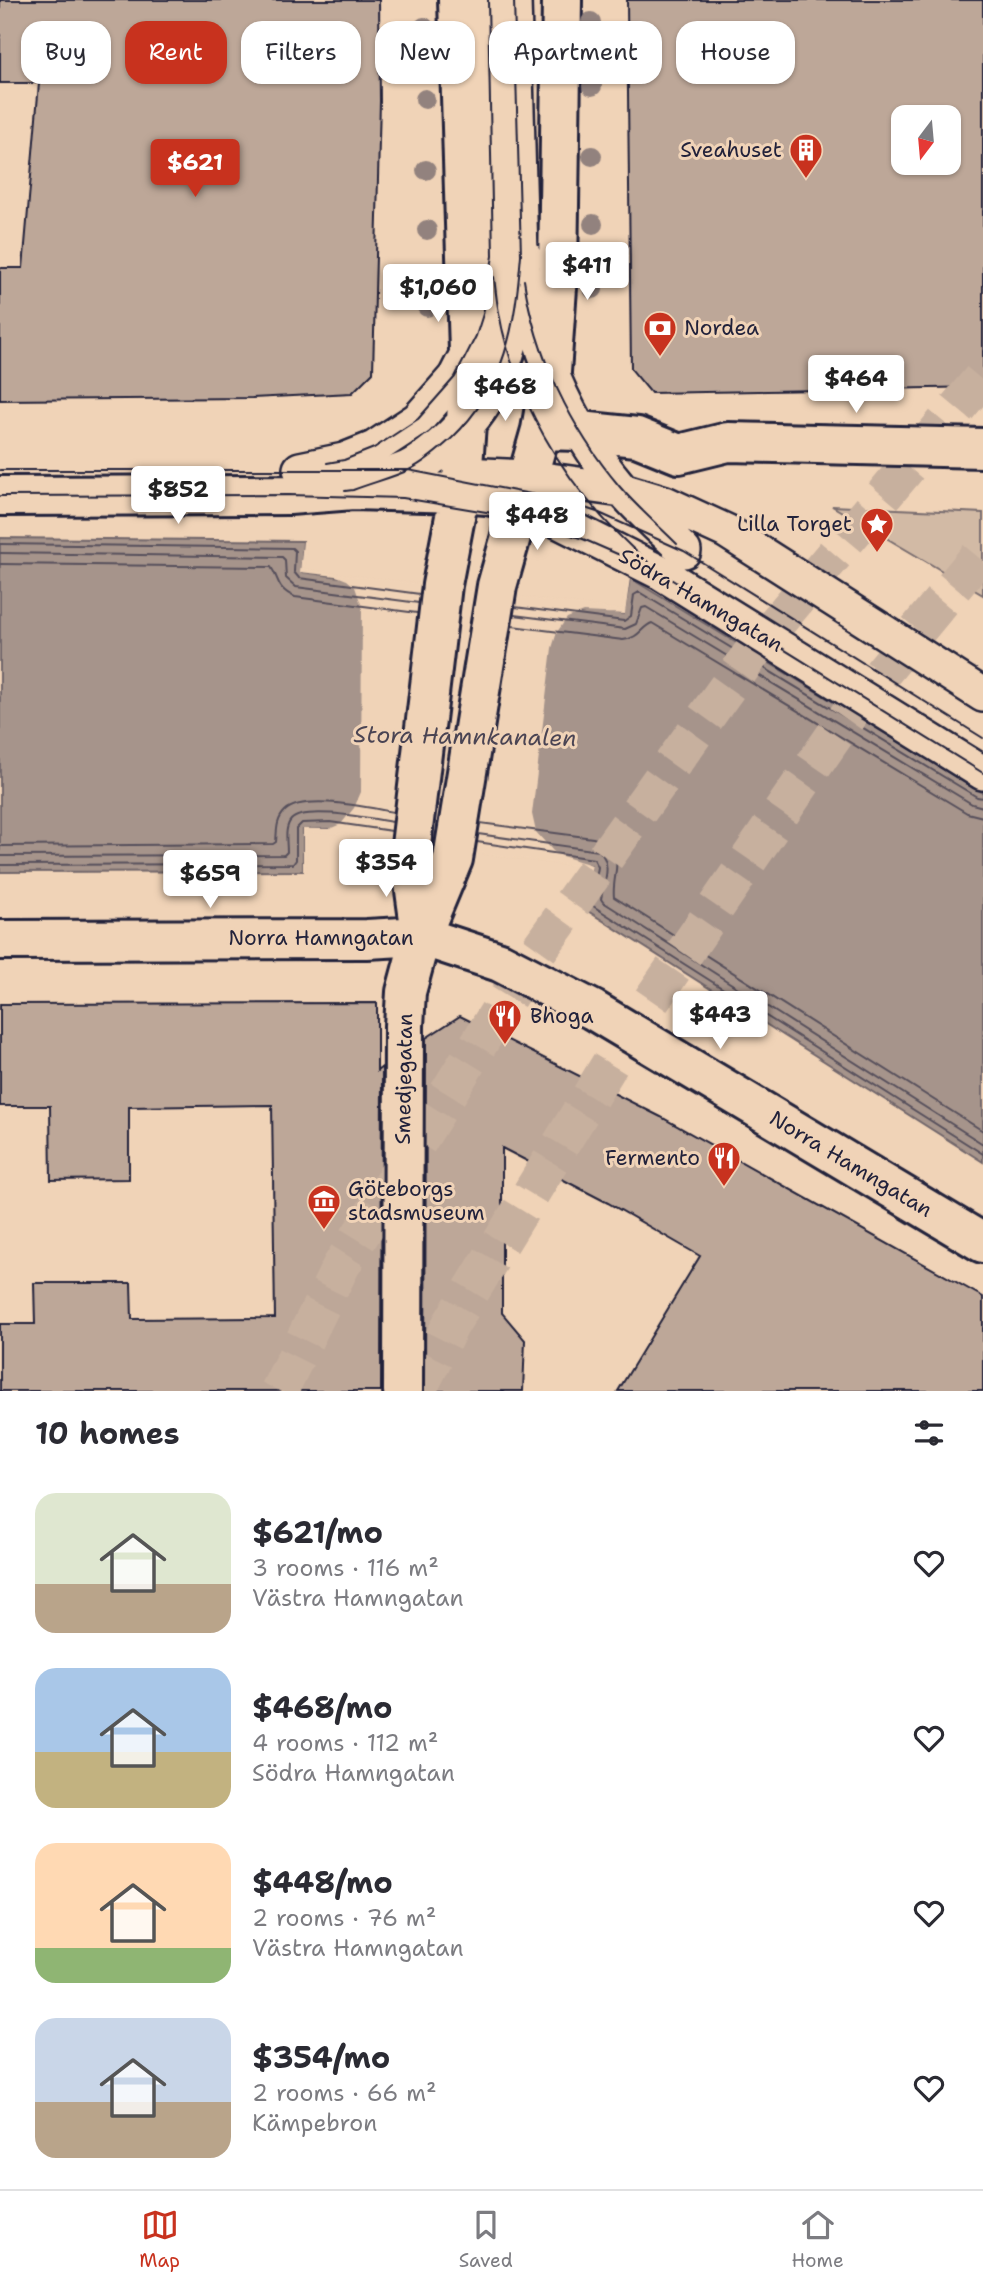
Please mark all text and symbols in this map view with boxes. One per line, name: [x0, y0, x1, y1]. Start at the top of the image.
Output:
chip: Buy: [21, 21, 111, 84]
chip: Rent: [125, 21, 227, 84]
chip: Filters: [241, 21, 361, 84]
chip: New: [375, 21, 475, 84]
chip: Apartment: [489, 21, 662, 84]
chip: House: [676, 21, 795, 84]
north arrow: [891, 105, 961, 175]
map controls: [891, 105, 961, 175]
building icon: Sveahuset: [787, 131, 825, 180]
place label: Sveahuset: [680, 136, 782, 164]
pin: $621: [154, 140, 236, 199]
text: $621: [167, 147, 223, 177]
pin: $411: [546, 243, 628, 302]
text: $411: [562, 250, 612, 280]
pin: $1,060: [381, 264, 495, 324]
text: $1,060: [399, 272, 477, 302]
bank icon: Nordea: [641, 309, 679, 358]
place label: Nordea: [684, 314, 759, 342]
pin: $464: [815, 356, 897, 415]
text: $464: [824, 363, 888, 393]
pin: $468: [464, 364, 546, 423]
text: $468: [473, 371, 537, 401]
pin: $852: [137, 466, 219, 526]
text: $852: [147, 474, 209, 504]
pin: $448: [496, 492, 578, 552]
text: $448: [505, 500, 569, 530]
place icon: Lilla Torget: [858, 505, 896, 554]
place label: Lilla Torget: [737, 510, 852, 538]
street label: Södra Hamngatan: [614, 542, 788, 658]
water label: Stora Hamnkanalen: [353, 719, 577, 753]
pin: $354: [345, 839, 427, 899]
text: $354: [355, 847, 417, 877]
pin: $659: [169, 850, 251, 910]
text: $659: [179, 858, 241, 888]
street label: Norra Hamngatan: [228, 924, 414, 952]
pin: $443: [679, 992, 761, 1051]
restaurant icon: Bhoga: [486, 997, 524, 1046]
text: $443: [689, 999, 751, 1029]
place label: Bhoga: [530, 1002, 594, 1030]
street label: Smedjegatan: [389, 1013, 419, 1145]
street label: Norra Hamngatan: [764, 1104, 938, 1224]
restaurant icon: Fermento: [705, 1139, 743, 1188]
place label: Fermento: [605, 1144, 700, 1172]
place label: Göteborgs stadsmuseum: [348, 1175, 485, 1227]
museum icon: Göteborgs stadsmuseum: [305, 1182, 343, 1231]
text: 10 homes: [35, 1413, 180, 1454]
icon: filters: [910, 1414, 948, 1452]
text: $621/mo: [252, 1512, 383, 1553]
icon: home: [91, 1521, 175, 1605]
icon: heart: [910, 1544, 948, 1582]
text: 3 rooms · 116 m²: [252, 1553, 439, 1583]
text: Västra Hamngatan: [252, 1583, 464, 1613]
text: $468/mo: [252, 1687, 393, 1728]
icon: home: [91, 1696, 175, 1780]
icon: heart: [910, 1719, 948, 1757]
text: 4 rooms · 112 m²: [252, 1728, 438, 1758]
text: Södra Hamngatan: [252, 1758, 455, 1788]
text: $448/mo: [252, 1862, 393, 1903]
icon: home: [91, 1871, 175, 1955]
icon: heart: [910, 1894, 948, 1932]
text: 2 rooms · 76 m²: [252, 1903, 436, 1933]
text: Västra Hamngatan: [252, 1933, 464, 1963]
text: $354/mo: [252, 2037, 390, 2078]
icon: home: [91, 2046, 175, 2130]
icon: heart: [910, 2069, 948, 2107]
text: 2 rooms · 66 m²: [252, 2078, 437, 2108]
text: Kämpebron: [252, 2108, 377, 2138]
tab: Map: [139, 2206, 180, 2273]
tab: Saved: [459, 2206, 513, 2273]
tab: Home: [791, 2206, 844, 2273]

